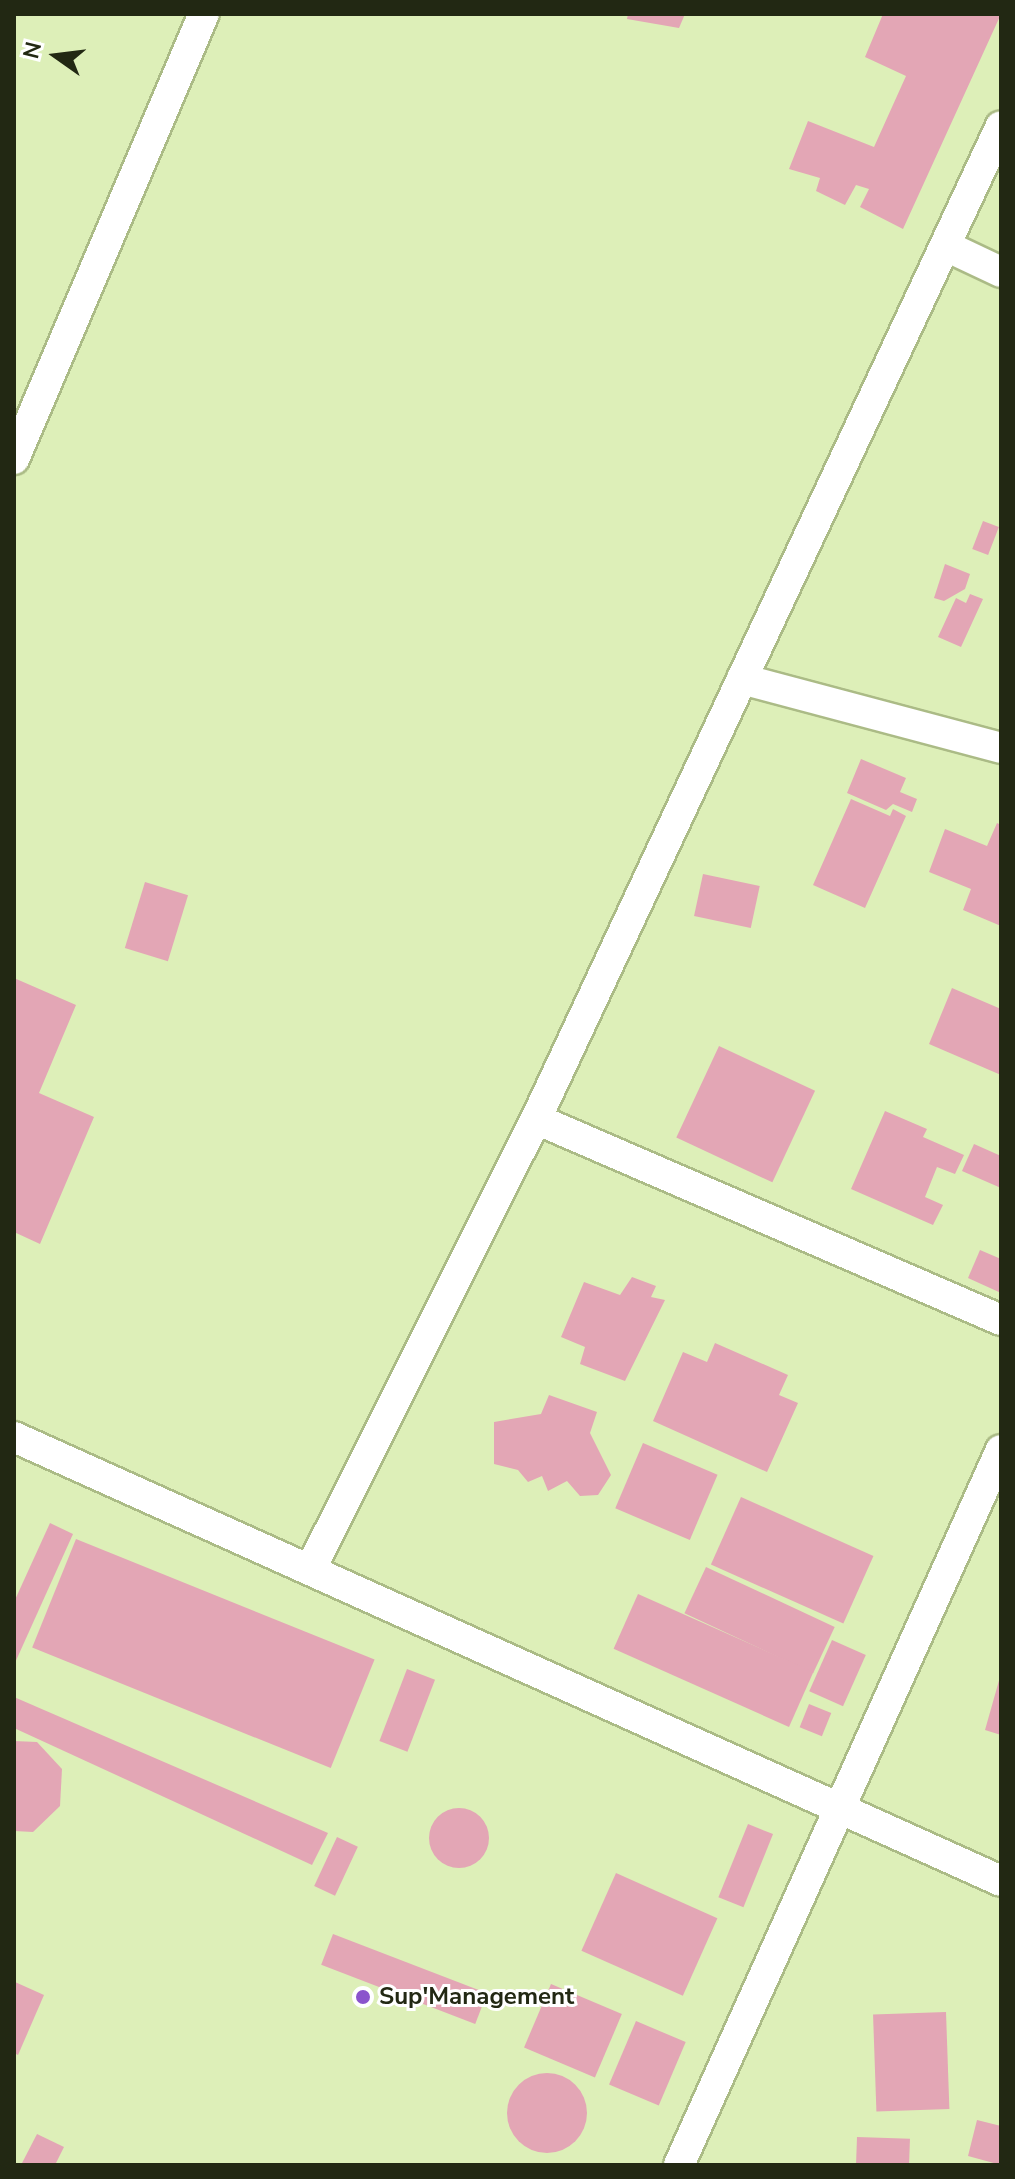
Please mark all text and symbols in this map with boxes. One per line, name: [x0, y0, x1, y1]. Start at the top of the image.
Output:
north arrow: [16, 16, 96, 96]
text: N: [16, 39, 49, 62]
place label: Sup'Management: [379, 1983, 574, 2011]
marker: Sup'Management: [354, 1988, 372, 2006]

